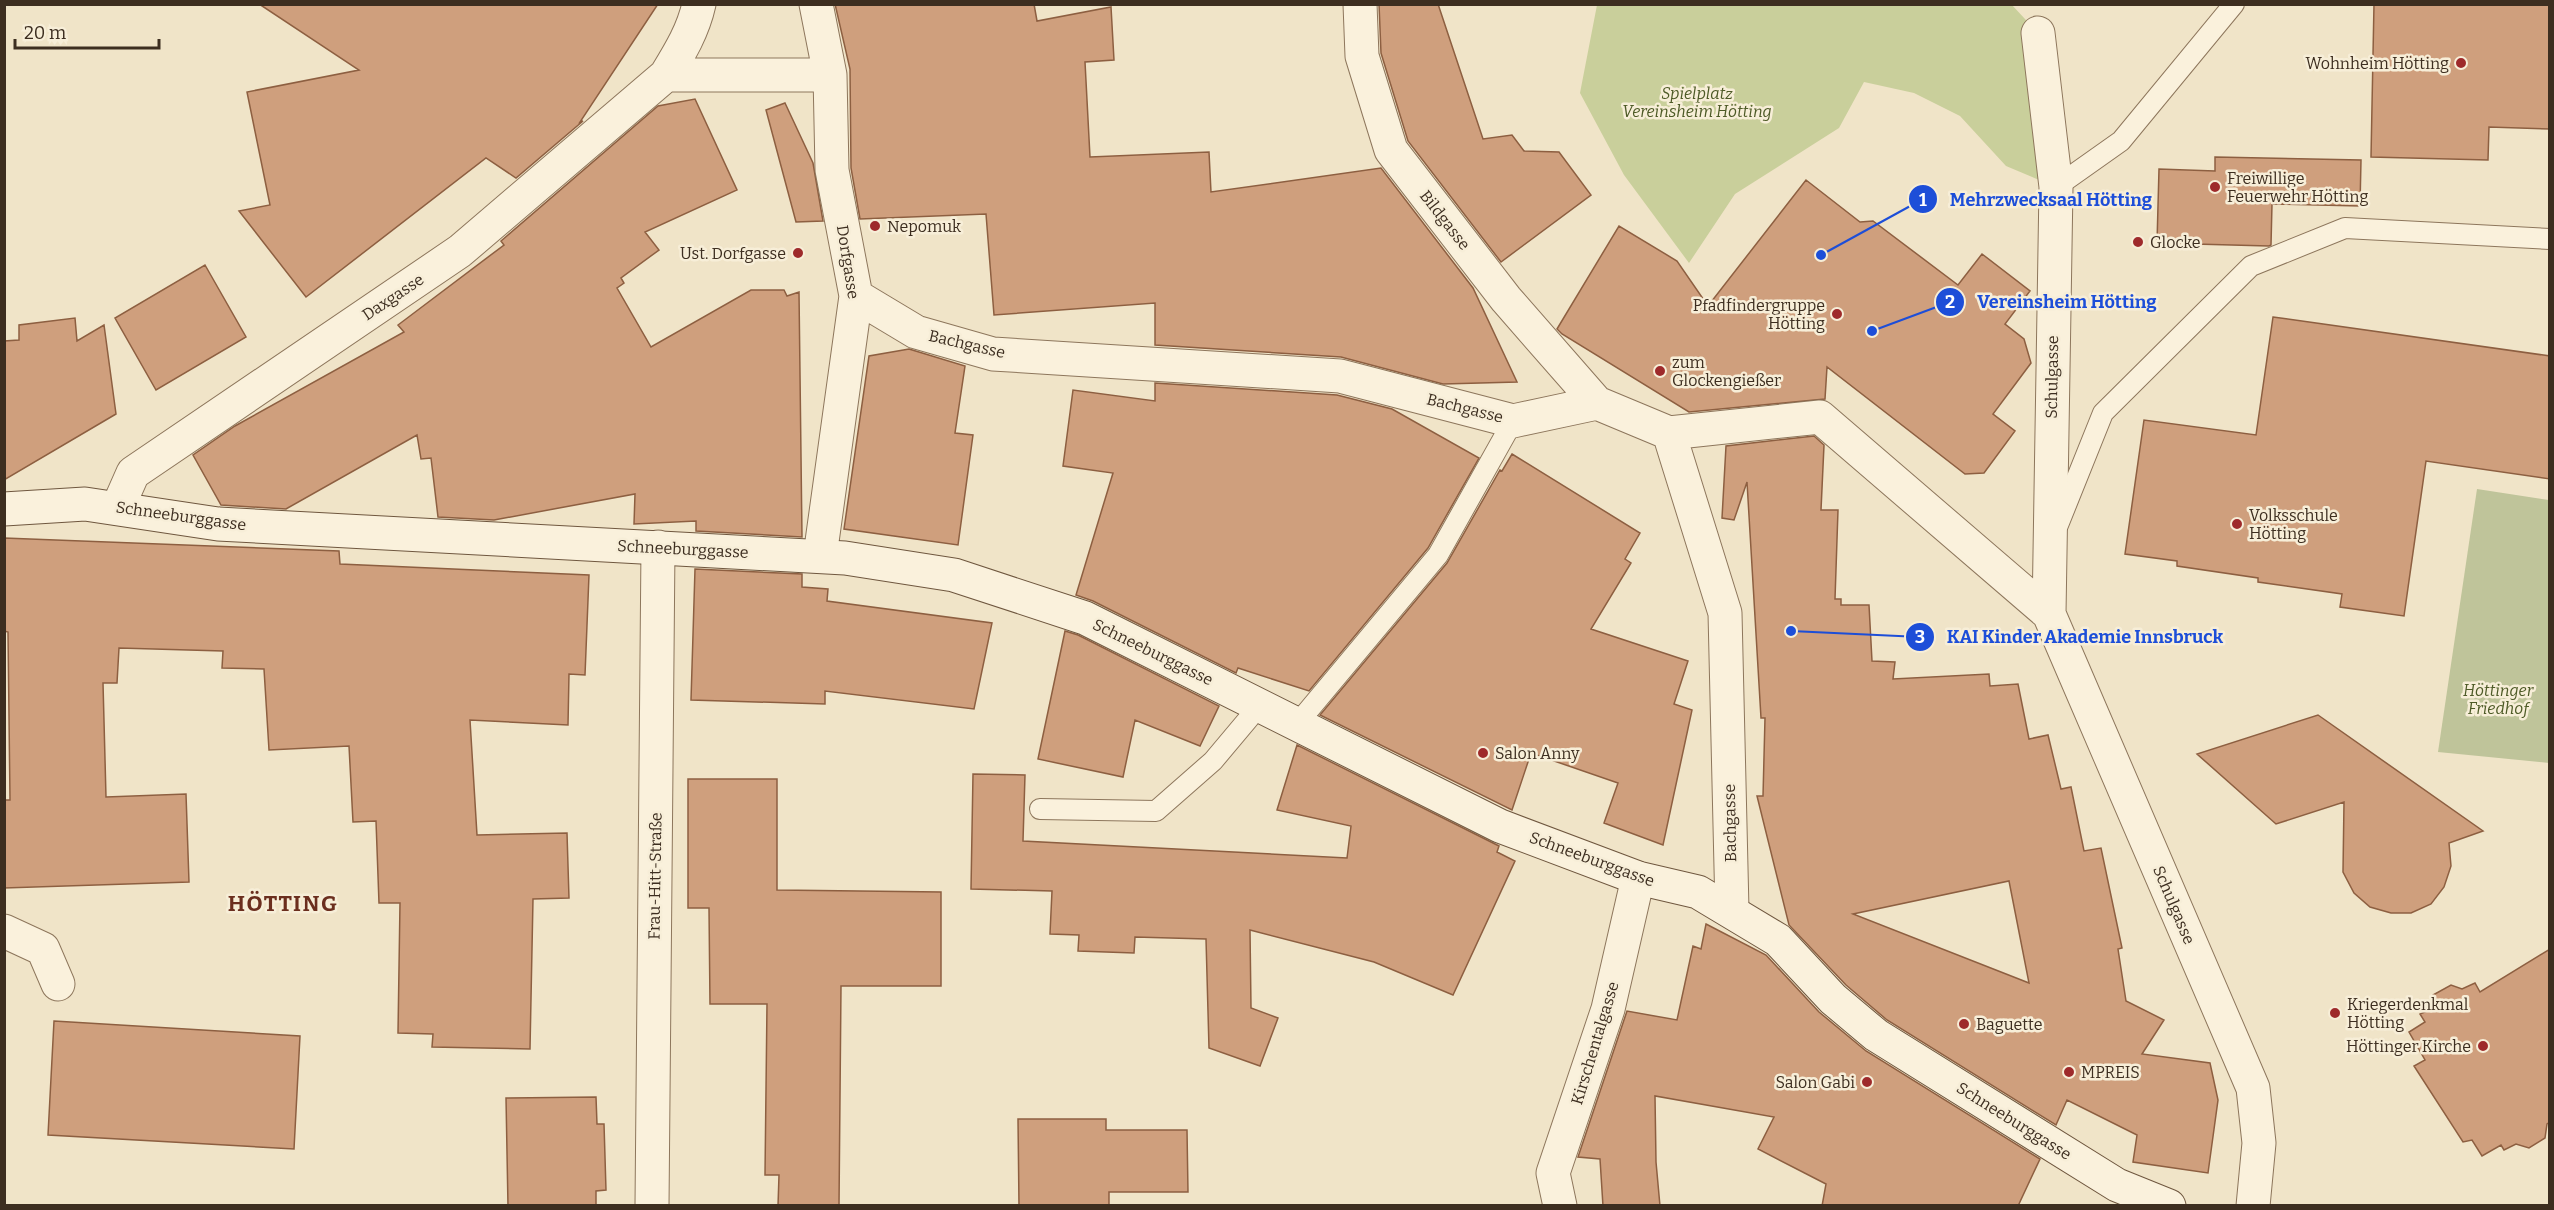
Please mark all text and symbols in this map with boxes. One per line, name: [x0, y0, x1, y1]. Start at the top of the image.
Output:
scale bar: [15, 12, 159, 50]
text: 20 m: [24, 22, 66, 44]
place label: Wohnheim Hötting: [2305, 54, 2449, 73]
marker: Wohnheim Hötting: [2454, 56, 2468, 70]
park label: Spielplatz Vereinsheim Hötting: [1622, 84, 1772, 121]
place label: Freiwillige Feuerwehr Hötting: [2227, 169, 2368, 206]
marker: Freiwillige Feuerwehr Hötting: [2208, 180, 2222, 194]
callout: Mehrzwecksaal Hötting: [1908, 181, 2164, 217]
street label: Bildgasse: [1416, 186, 1474, 254]
text: 1: [1919, 189, 1927, 211]
text: Mehrzwecksaal Hötting: [1950, 189, 2153, 211]
place label: Nepomuk: [887, 217, 961, 236]
marker: Nepomuk: [868, 219, 882, 233]
street label: Dorfgasse: [833, 224, 863, 300]
place label: Glocke: [2150, 233, 2201, 252]
marker: Glocke: [2131, 235, 2145, 249]
place label: Ust. Dorfgasse: [680, 244, 786, 263]
marker: Ust. Dorfgasse: [791, 246, 805, 260]
street label: Daxgasse: [359, 270, 427, 324]
callout: Vereinsheim Hötting: [1935, 284, 2169, 320]
text: 2: [1945, 291, 1955, 313]
text: Vereinsheim Hötting: [1977, 291, 2157, 313]
place label: Pfadfindergruppe Hötting: [1693, 296, 1825, 333]
marker: Pfadfindergruppe Hötting: [1830, 307, 1844, 321]
street label: Bachgasse: [927, 326, 1007, 362]
street label: Schulgasse: [2042, 335, 2062, 419]
place label: zum Glockengießer: [1672, 353, 1781, 390]
marker: zum Glockengießer: [1653, 364, 1667, 378]
street label: Bachgasse: [1425, 389, 1505, 427]
street label: Schneeburggasse: [115, 497, 247, 535]
place label: Volksschule Hötting: [2249, 506, 2338, 543]
marker: Volksschule Hötting: [2230, 517, 2244, 531]
street label: Schneeburggasse: [617, 536, 749, 562]
street label: Schneeburggasse: [1090, 615, 1216, 689]
callout: KAI Kinder Akademie Innsbruck: [1905, 619, 2235, 655]
text: 3: [1915, 626, 1925, 648]
text: KAI Kinder Akademie Innsbruck: [1947, 626, 2224, 648]
park label: Höttinger Friedhof: [2463, 681, 2535, 718]
place label: Salon Anny: [1495, 744, 1580, 763]
marker: Salon Anny: [1476, 746, 1490, 760]
street label: Bachgasse: [1720, 784, 1740, 862]
street label: Frau-Hitt-Straße: [644, 812, 666, 940]
street label: Schneeburggasse: [1527, 828, 1657, 890]
street label: Schulgasse: [2149, 863, 2199, 947]
district label: HÖTTING: [228, 890, 338, 917]
street label: Kirschentalgasse: [1567, 979, 1623, 1107]
place label: Kriegerdenkmal Hötting: [2347, 995, 2469, 1032]
marker: Kriegerdenkmal Hötting: [2328, 1006, 2342, 1020]
place label: Baguette: [1976, 1015, 2042, 1034]
marker: Baguette: [1957, 1017, 1971, 1031]
place label: Höttinger Kirche: [2346, 1037, 2471, 1056]
marker: Höttinger Kirche: [2476, 1039, 2490, 1053]
place label: MPREIS: [2081, 1063, 2140, 1082]
marker: MPREIS: [2062, 1065, 2076, 1079]
place label: Salon Gabi: [1776, 1073, 1855, 1092]
marker: Salon Gabi: [1860, 1075, 1874, 1089]
street label: Schneeburggasse: [1953, 1078, 2075, 1164]

